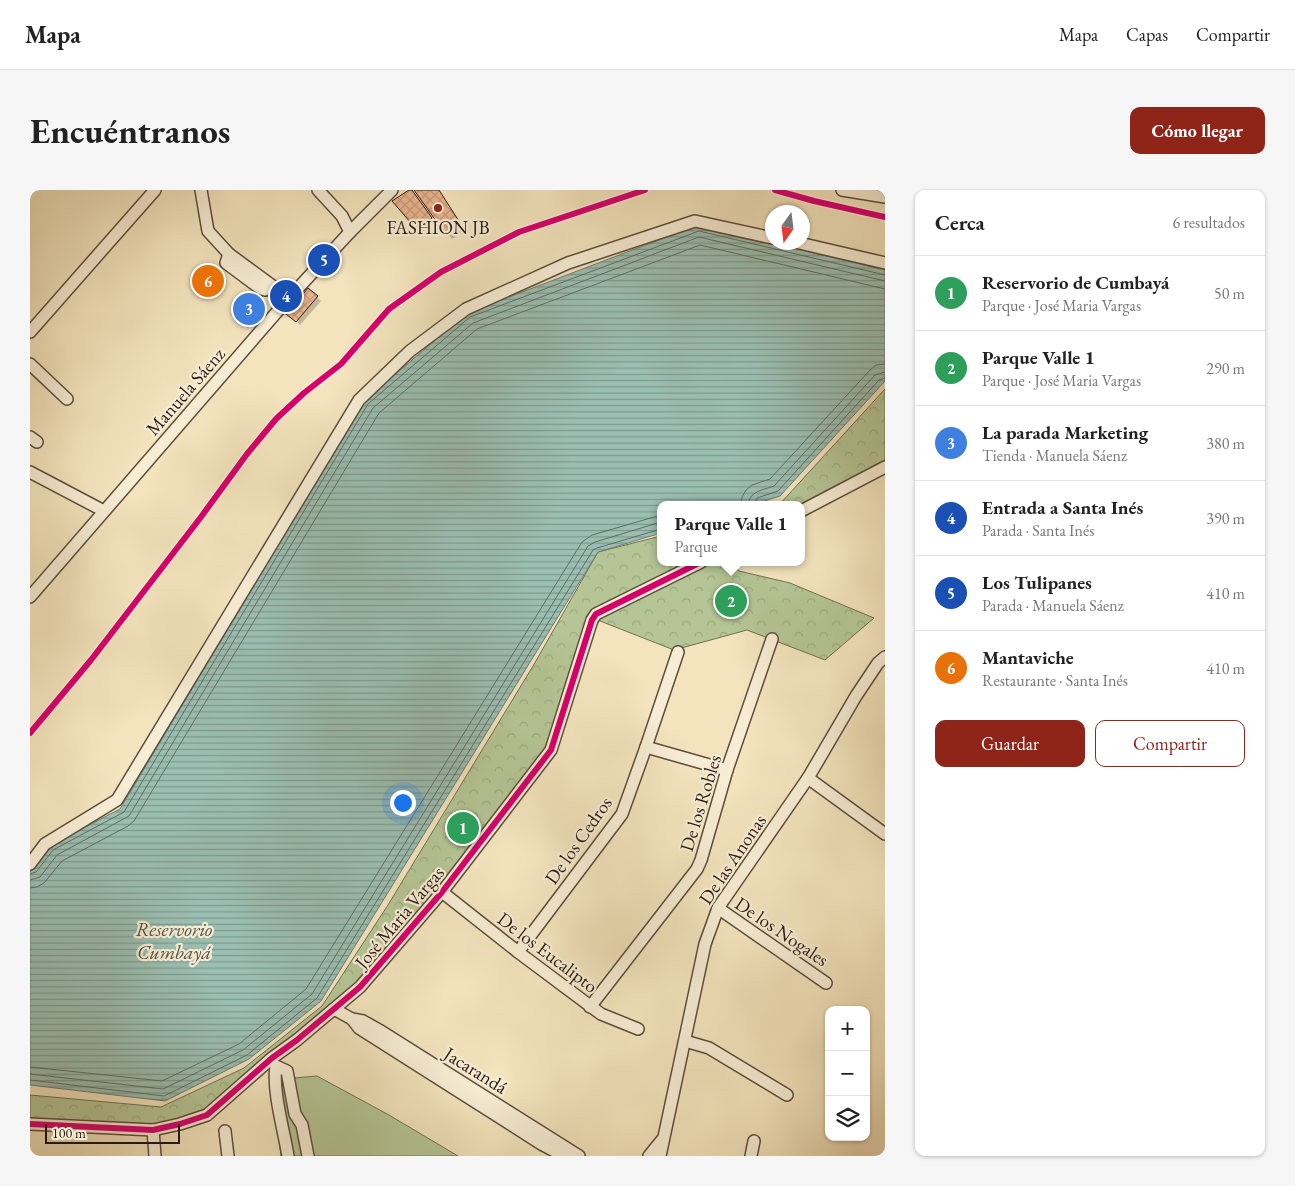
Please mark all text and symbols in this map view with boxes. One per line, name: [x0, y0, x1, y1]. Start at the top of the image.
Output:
text: Mapa: [25, 19, 81, 50]
text: Mapa: [1059, 23, 1098, 46]
text: Capas: [1126, 23, 1168, 46]
text: Compartir: [1196, 23, 1270, 46]
button: Cómo llegar: [1130, 107, 1265, 154]
text: Encuéntranos: [30, 108, 230, 153]
marker: FASHION JB: [432, 202, 444, 214]
north arrow: [765, 205, 810, 250]
text: Cerca: [935, 209, 985, 236]
text: 6 resultados: [1173, 212, 1245, 233]
place label: FASHION JB: [386, 215, 490, 240]
pin: 5: [308, 241, 340, 279]
pin: 6: [192, 262, 224, 300]
text: Reservorio de Cumbayá: [982, 270, 1169, 295]
pin: 4: [270, 277, 302, 315]
text: 1: [947, 283, 955, 304]
text: 50 m: [1214, 283, 1245, 304]
pin: 3: [233, 290, 265, 328]
text: Parque · José Maria Vargas: [982, 295, 1141, 316]
street label: Manuela Sáenz: [140, 341, 231, 441]
text: Parque Valle 1: [982, 345, 1095, 370]
text: 2: [947, 358, 955, 379]
text: 290 m: [1206, 358, 1245, 379]
text: Parque · José Maria Vargas: [982, 370, 1141, 391]
text: La parada Marketing: [982, 420, 1148, 445]
text: 3: [947, 433, 955, 454]
text: 380 m: [1206, 433, 1245, 454]
text: Tienda · Manuela Sáenz: [982, 445, 1127, 466]
text: Entrada a Santa Inés: [982, 495, 1143, 520]
popup: [657, 501, 805, 566]
text: 4: [947, 508, 955, 529]
text: 390 m: [1206, 508, 1245, 529]
text: Parque Valle 1: [675, 511, 787, 536]
text: Parada · Santa Inés: [982, 520, 1094, 541]
text: Parque: [675, 536, 717, 557]
text: Los Tulipanes: [982, 570, 1092, 595]
pin: 2: [715, 582, 747, 620]
text: 5: [947, 583, 955, 604]
text: 410 m: [1206, 583, 1245, 604]
text: Parada · Manuela Sáenz: [982, 595, 1124, 616]
text: Mantaviche: [982, 645, 1074, 670]
text: 6: [947, 658, 955, 679]
text: 410 m: [1206, 658, 1245, 679]
text: Restaurante · Santa Inés: [982, 670, 1128, 691]
button: Guardar: [935, 720, 1085, 767]
button: Compartir: [1095, 720, 1245, 767]
street label: De los Robles: [674, 752, 727, 855]
your location: [390, 790, 416, 816]
street label: De los Cedros: [539, 791, 618, 889]
pin: 1: [447, 809, 479, 847]
street label: De las Anonas: [693, 809, 772, 909]
street label: José Maria Vargas: [348, 861, 450, 975]
street label: De los Nogales: [730, 891, 833, 972]
street label: De los Eucalipto: [492, 906, 603, 998]
water label: Reservorio Cumbayá: [136, 916, 213, 965]
map controls: [825, 1006, 870, 1141]
button: +: [825, 1006, 870, 1051]
street label: Jacarandá: [438, 1040, 512, 1100]
button: −: [825, 1051, 870, 1096]
button: layers: [825, 1096, 870, 1141]
scale bar: [45, 1121, 180, 1144]
text: 100 m: [52, 1124, 86, 1142]

